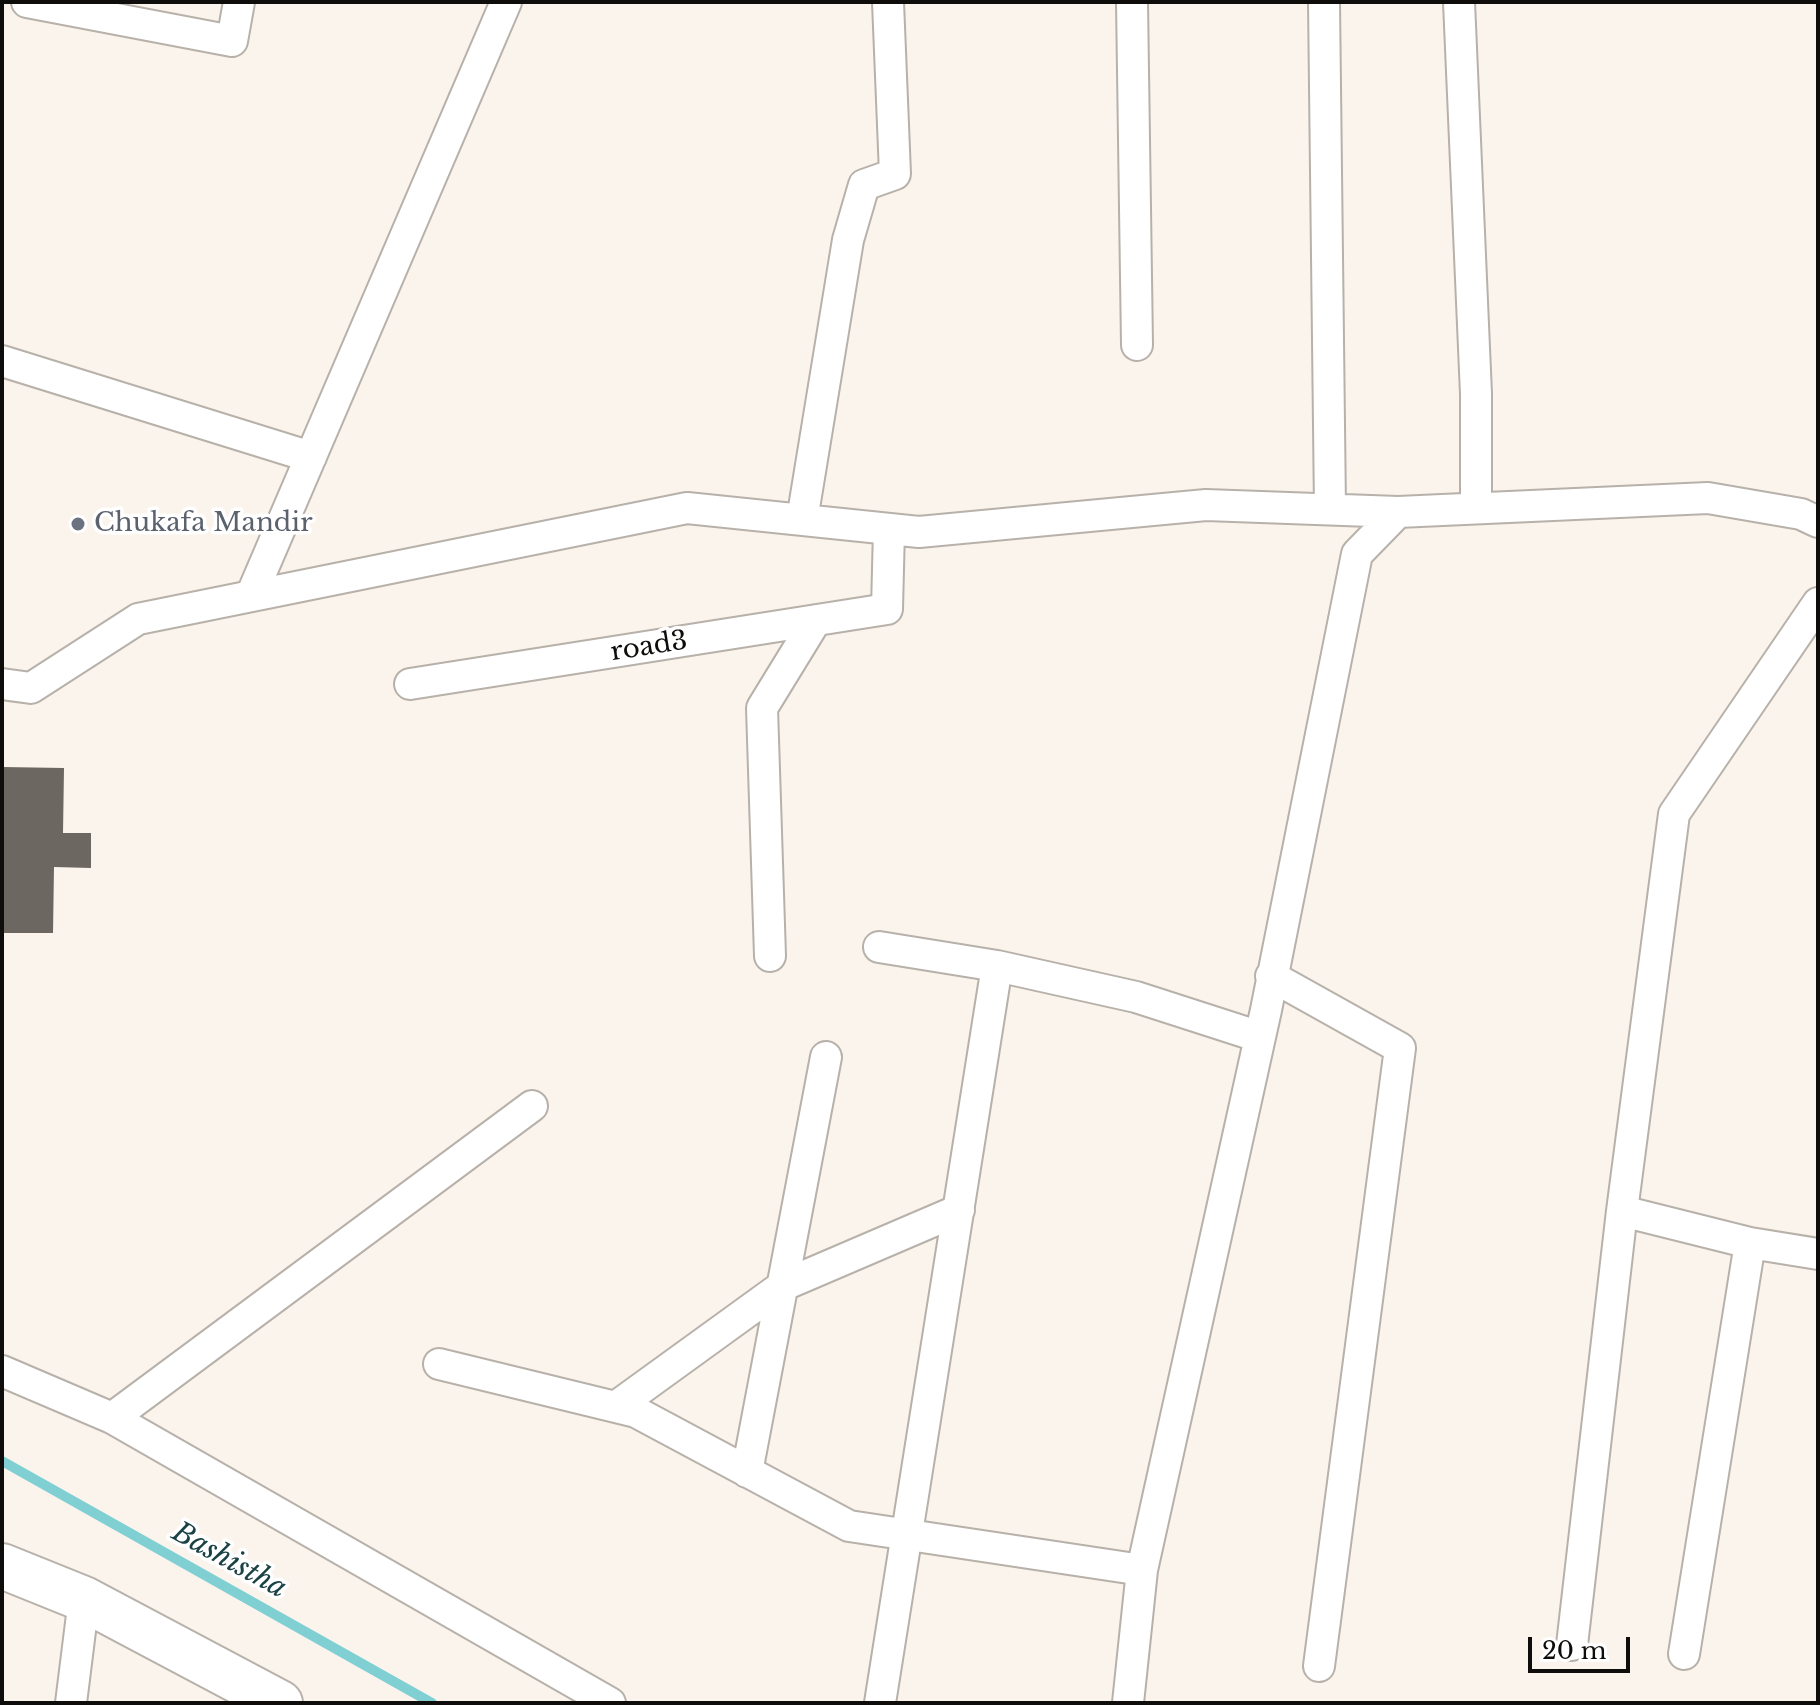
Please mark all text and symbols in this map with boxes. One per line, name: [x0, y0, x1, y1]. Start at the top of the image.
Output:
place label: Chukafa Mandir: [94, 508, 313, 540]
marker: Chukafa Mandir: [69, 515, 87, 533]
street label: road3: [608, 626, 690, 668]
water label: Bashistha: [166, 1516, 292, 1606]
scale bar: [1532, 1621, 1634, 1671]
text: 20 m: [1542, 1636, 1607, 1665]

